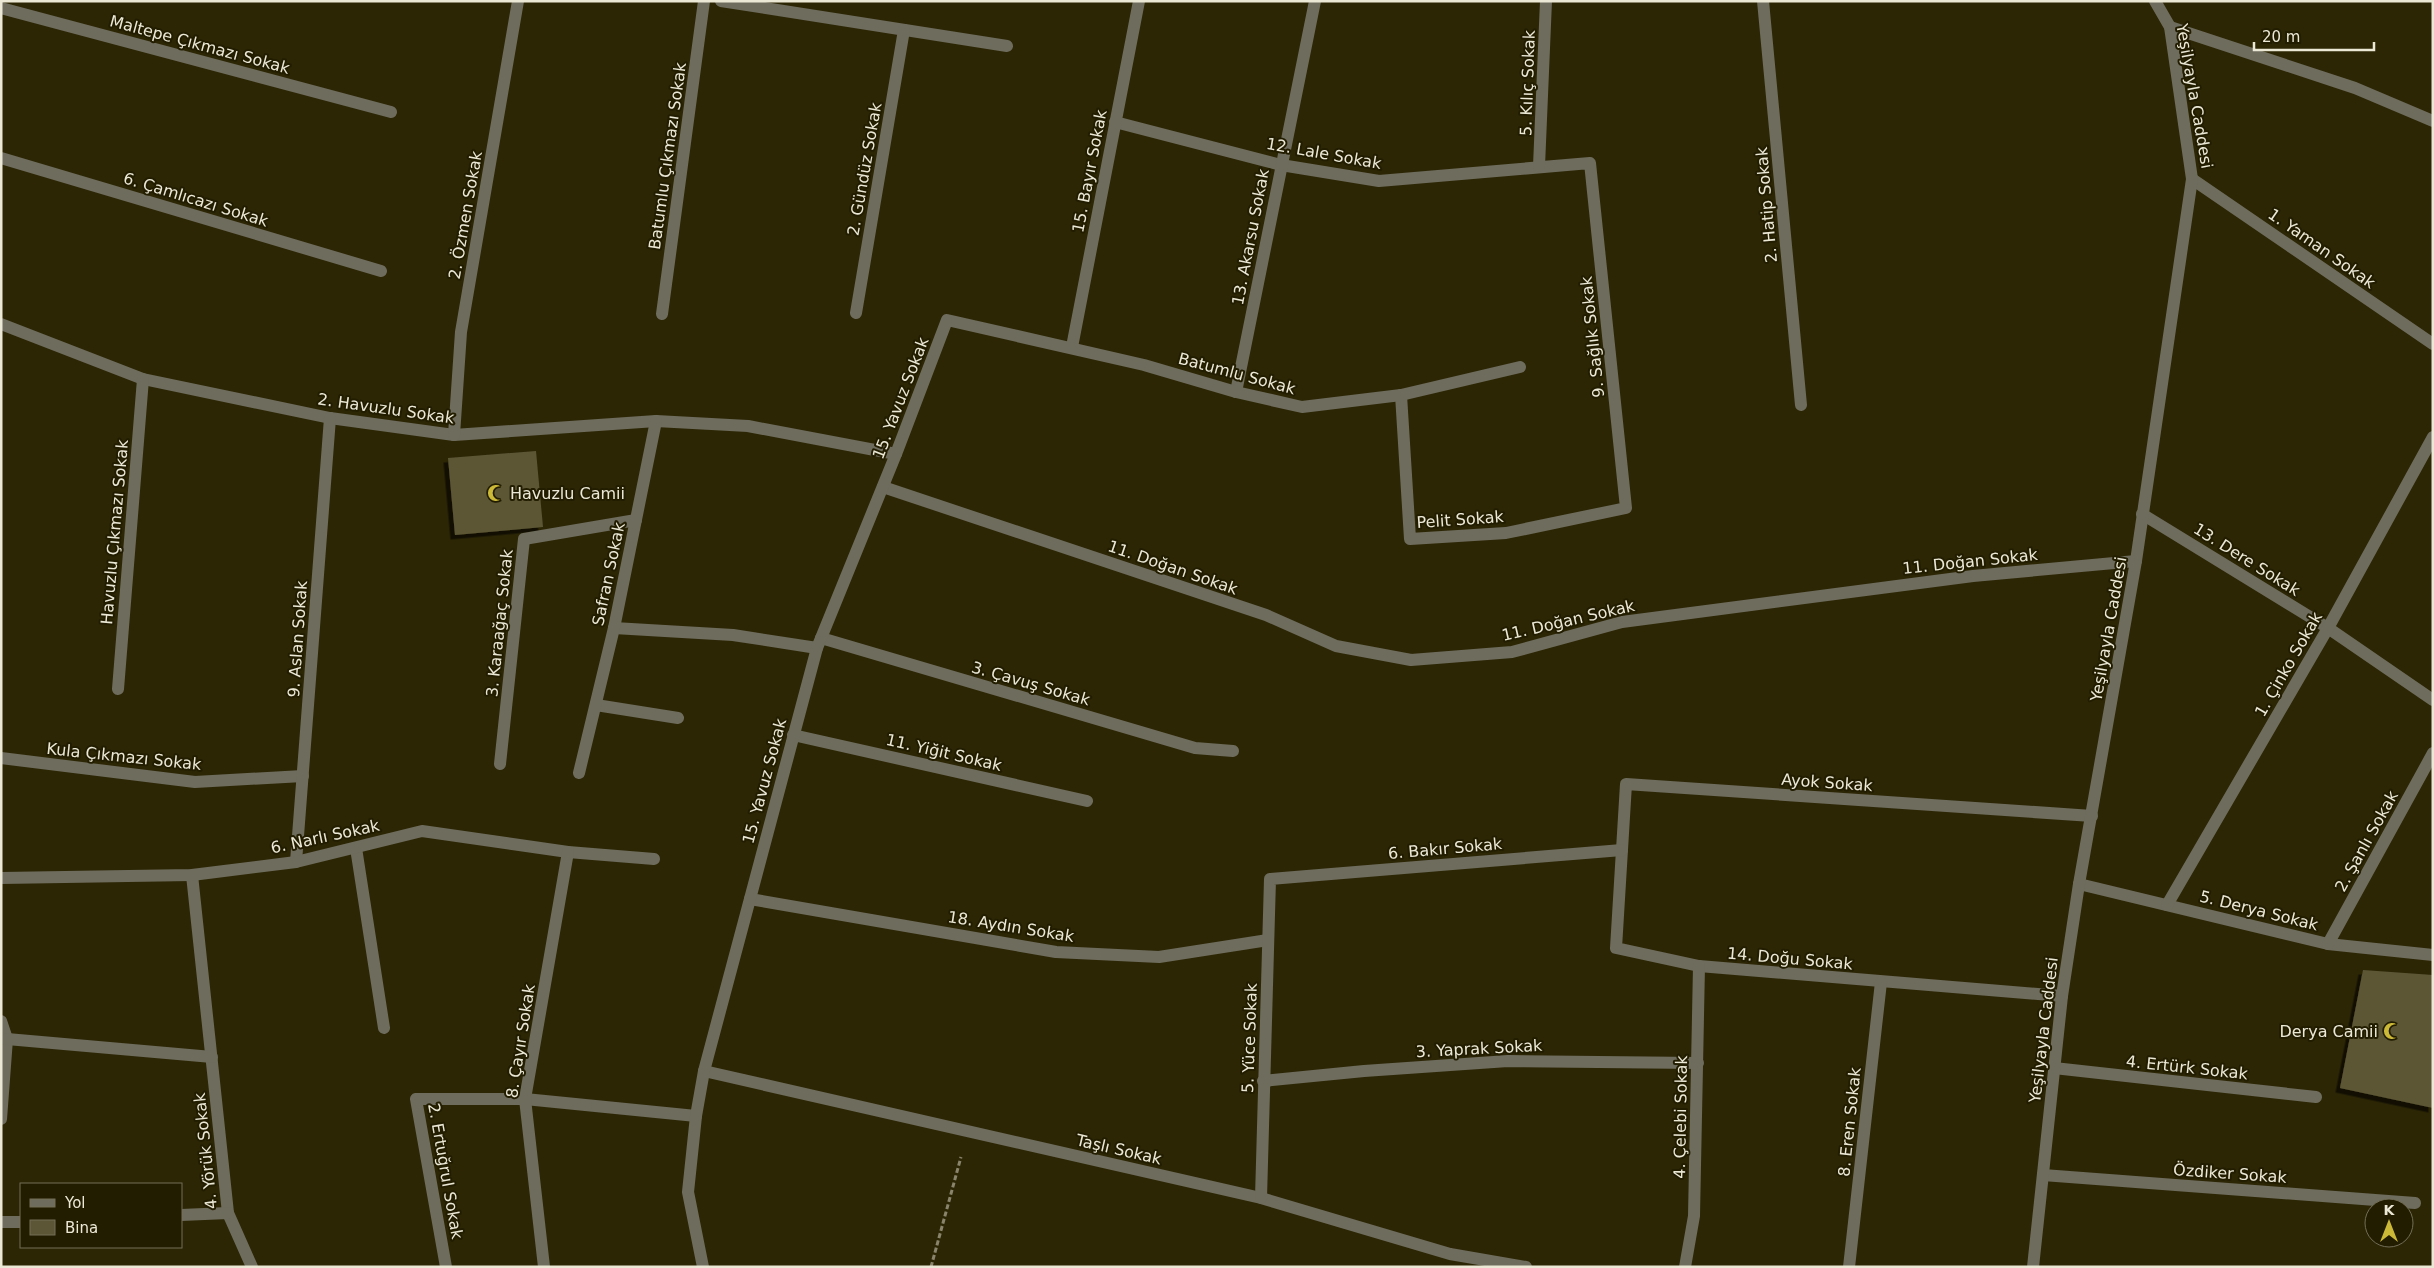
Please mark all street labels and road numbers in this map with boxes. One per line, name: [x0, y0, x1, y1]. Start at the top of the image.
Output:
street label: Maltepe Çıkmazı Sokak: [108, 11, 293, 78]
street label: Yeşilyayla Caddesi: [2172, 21, 2217, 170]
street label: 5. Kılıç Sokak: [1516, 29, 1539, 136]
street label: Batumlu Çıkmazı Sokak: [645, 61, 690, 251]
street label: 2. Gündüz Sokak: [843, 100, 886, 237]
street label: 15. Bayır Sokak: [1068, 107, 1111, 234]
street label: 12. Lale Sokak: [1265, 134, 1384, 173]
street label: 2. Hatip Sokak: [1752, 146, 1781, 264]
street label: 2. Özmen Sokak: [445, 149, 486, 281]
street label: 13. Akarsu Sokak: [1228, 167, 1273, 307]
street label: 6. Çamlıcazı Sokak: [121, 168, 271, 231]
street label: 1. Yaman Sokak: [2265, 204, 2380, 293]
street label: 9. Sağlık Sokak: [1577, 275, 1608, 398]
street label: 15. Yavuz Sokak: [868, 334, 933, 462]
street label: Batumlu Sokak: [1176, 349, 1298, 398]
street label: 2. Havuzlu Sokak: [316, 389, 456, 428]
street label: Havuzlu Çıkmazı Sokak: [97, 438, 132, 625]
street label: Pelit Sokak: [1416, 507, 1505, 532]
street label: 13. Dere Sokak: [2190, 519, 2304, 600]
street label: Safran Sokak: [588, 520, 629, 628]
street label: 11. Doğan Sokak: [1106, 536, 1241, 599]
street label: 11. Doğan Sokak: [1902, 545, 2039, 578]
street label: 3. Karaağaç Sokak: [482, 548, 517, 698]
street label: Yeşilyayla Caddesi: [2086, 555, 2131, 704]
street label: 9. Aslan Sokak: [284, 579, 311, 698]
street label: 11. Doğan Sokak: [1500, 596, 1637, 645]
street label: 1. Çinko Sokak: [2251, 608, 2326, 720]
street label: 3. Çavuş Sokak: [969, 657, 1093, 710]
street label: 15. Yavuz Sokak: [739, 716, 791, 846]
street label: 11. Yiğit Sokak: [884, 730, 1004, 775]
street label: Kula Çıkmazı Sokak: [46, 739, 203, 774]
street label: Ayok Sokak: [1781, 770, 1874, 795]
street label: 2. Şanlı Sokak: [2331, 787, 2402, 895]
street label: 6. Narlı Sokak: [269, 816, 382, 857]
street label: 6. Bakır Sokak: [1387, 834, 1504, 863]
street label: 5. Derya Sokak: [2198, 887, 2321, 935]
street label: 18. Aydın Sokak: [946, 907, 1076, 946]
street label: 14. Doğu Sokak: [1726, 944, 1854, 974]
street label: Yeşilyayla Caddesi: [2025, 956, 2062, 1105]
street label: 8. Çayır Sokak: [502, 982, 539, 1099]
street label: 5. Yüce Sokak: [1238, 982, 1261, 1093]
street label: 3. Yaprak Sokak: [1415, 1036, 1543, 1061]
street label: 4. Ertürk Sokak: [2125, 1052, 2250, 1083]
street label: 4. Çelebi Sokak: [1670, 1054, 1691, 1179]
street label: 8. Eren Sokak: [1834, 1066, 1865, 1178]
street label: 4. Yörük Sokak: [190, 1091, 221, 1210]
street label: 2. Ertuğrul Sokak: [424, 1102, 467, 1241]
street label: Taşlı Sokak: [1073, 1130, 1164, 1169]
street label: Özdiker Sokak: [2173, 1160, 2288, 1187]

